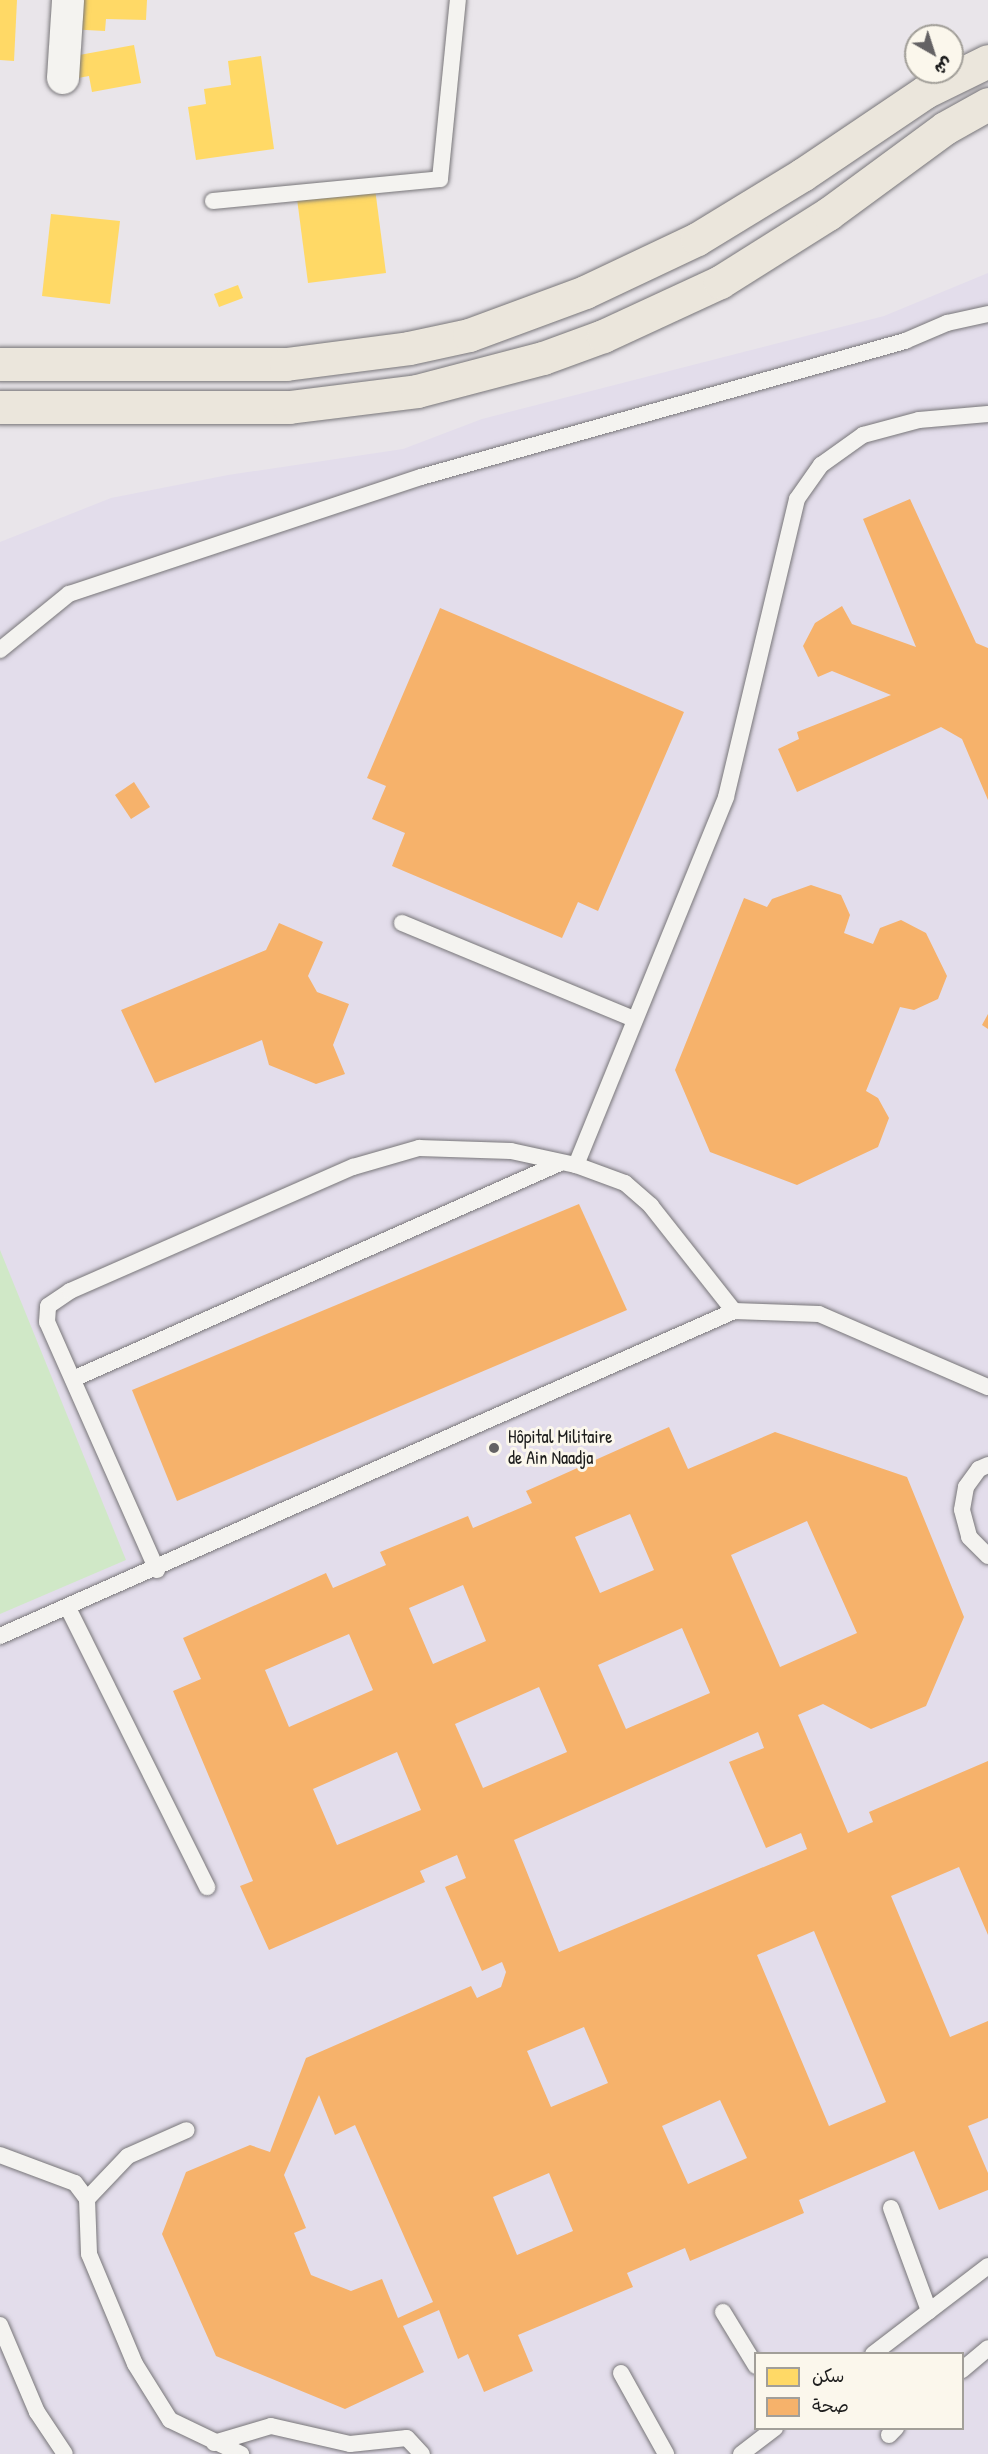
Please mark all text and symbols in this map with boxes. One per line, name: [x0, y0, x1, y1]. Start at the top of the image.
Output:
north arrow: [904, 24, 964, 84]
text: ش: [930, 52, 958, 81]
place label: Hôpital Militaire de Ain Naadja: [508, 1427, 613, 1470]
marker: Hôpital Militaire de Ain Naadja: [485, 1439, 503, 1457]
legend: [754, 2352, 964, 2430]
text: سكن: [812, 2363, 844, 2388]
text: صحة: [812, 2393, 849, 2418]

